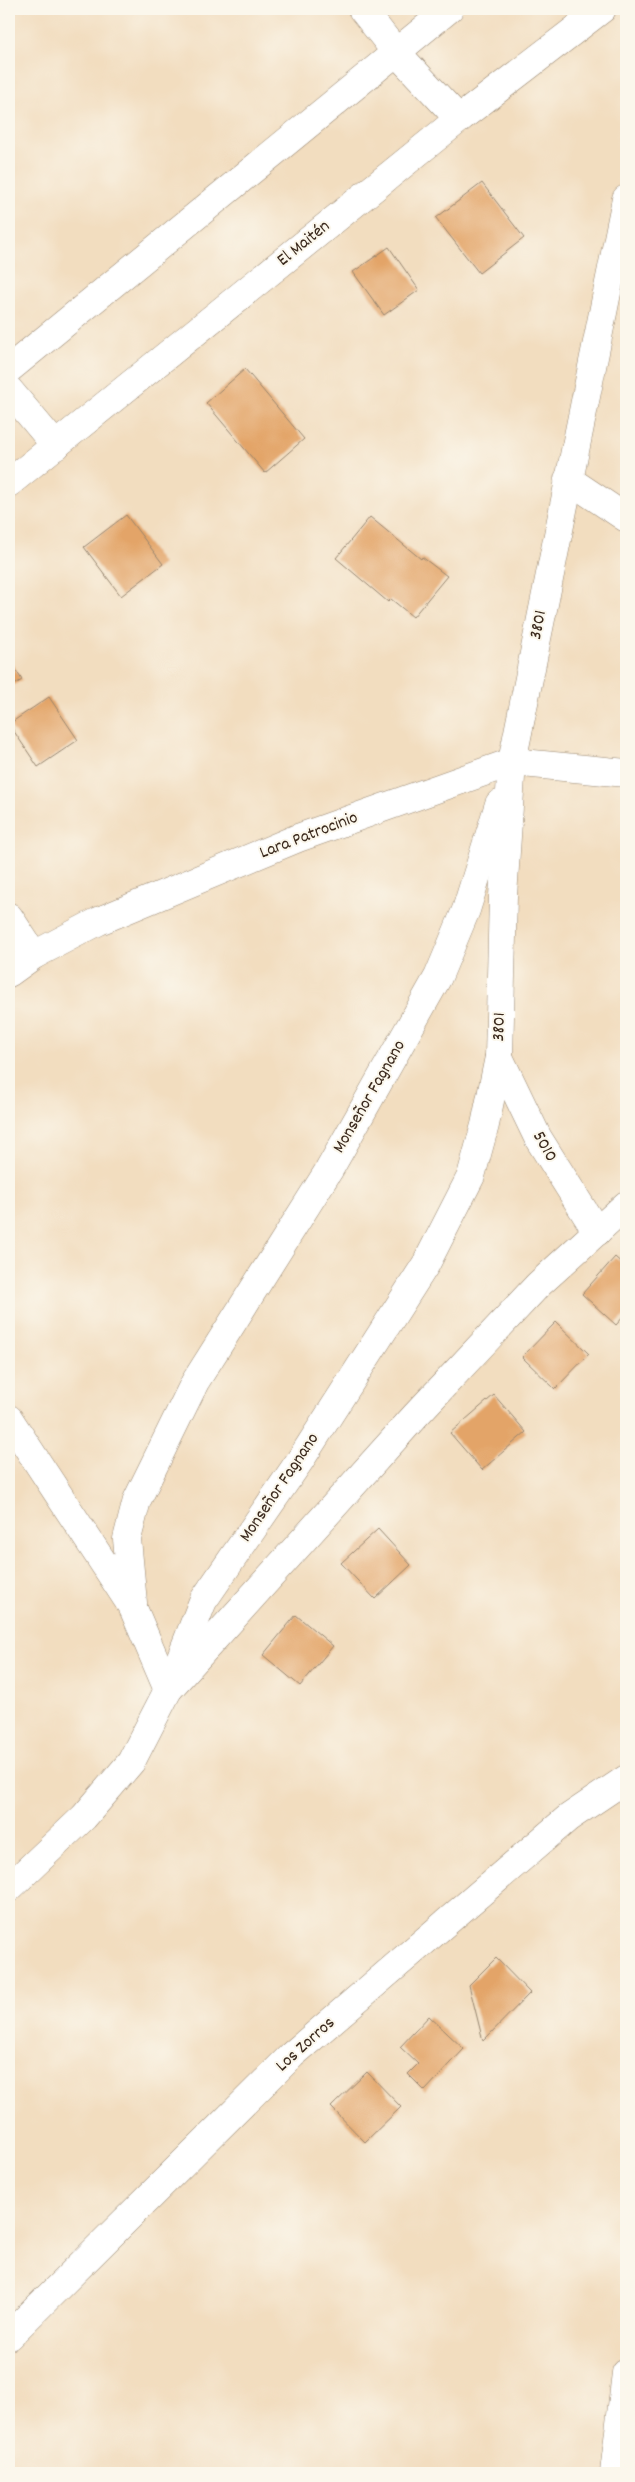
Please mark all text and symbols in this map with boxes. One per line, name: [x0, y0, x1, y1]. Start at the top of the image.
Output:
street label: El Maitén: [272, 215, 336, 273]
street label: 3801: [524, 608, 554, 642]
street label: Lara Patrocinio: [256, 806, 362, 866]
street label: 3801: [487, 1012, 513, 1042]
street label: Monseñor Fagnano: [327, 1036, 413, 1158]
street label: 5010: [525, 1127, 563, 1167]
street label: Monseñor Fagnano: [234, 1428, 326, 1548]
street label: Los Zorros: [271, 2012, 341, 2078]

